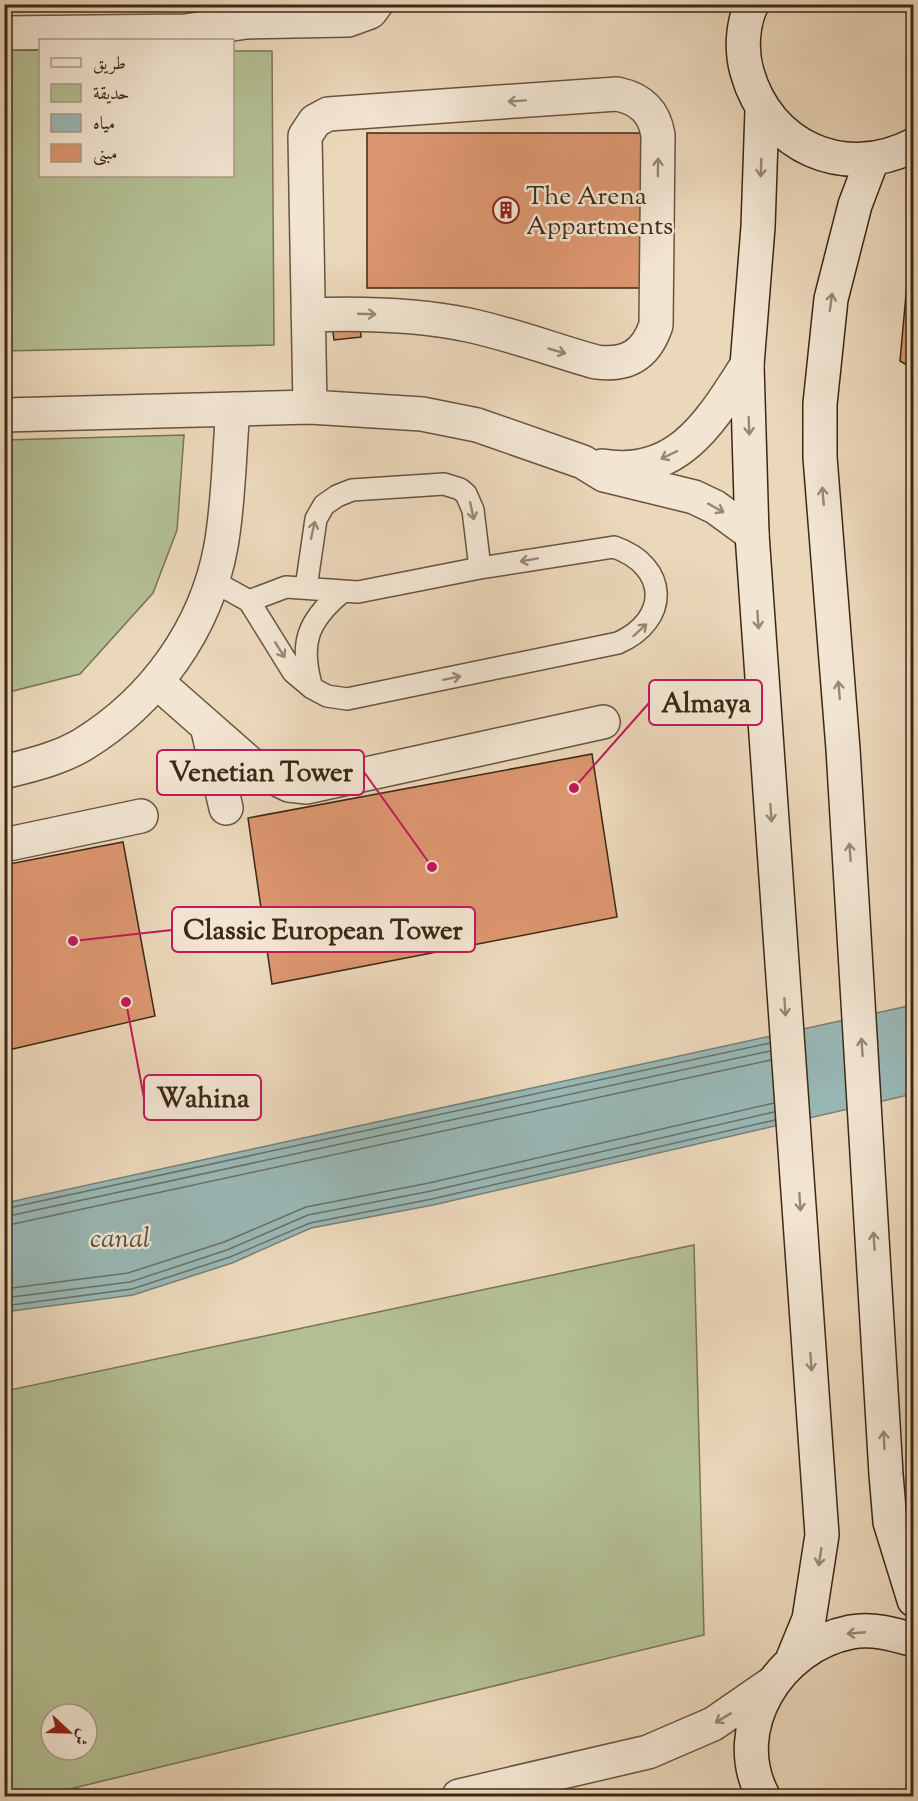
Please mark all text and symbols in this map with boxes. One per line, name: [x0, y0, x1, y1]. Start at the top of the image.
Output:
legend: [39, 39, 234, 177]
text: طريق: [93, 52, 126, 78]
text: حديقة: [93, 82, 129, 108]
one-way arrow: [508, 96, 528, 107]
text: مياه: [93, 112, 115, 138]
text: مبنى: [93, 142, 118, 168]
one-way arrow: [652, 157, 664, 177]
one-way arrow: [755, 158, 767, 178]
place label: The Arena Appartments: [526, 179, 673, 246]
building icon: The Arena Appartments: [491, 195, 521, 225]
one-way arrow: [825, 292, 836, 312]
one-way arrow: [356, 308, 376, 319]
one-way arrow: [547, 346, 566, 357]
one-way arrow: [743, 415, 754, 435]
one-way arrow: [660, 449, 678, 461]
one-way arrow: [817, 486, 828, 506]
one-way arrow: [467, 501, 479, 520]
one-way arrow: [707, 502, 724, 514]
one-way arrow: [308, 521, 320, 540]
one-way arrow: [520, 555, 540, 566]
one-way arrow: [753, 610, 764, 630]
one-way arrow: [632, 623, 647, 637]
one-way arrow: [275, 641, 287, 658]
one-way arrow: [442, 672, 462, 683]
callout: Almaya: [649, 680, 762, 725]
one-way arrow: [833, 681, 844, 701]
text: Almaya: [661, 686, 751, 725]
callout: Venetian Tower: [157, 750, 364, 795]
text: Venetian Tower: [169, 755, 354, 794]
one-way arrow: [766, 802, 777, 822]
one-way arrow: [844, 843, 855, 863]
callout: Classic European Tower: [172, 907, 475, 952]
text: Classic European Tower: [183, 913, 464, 952]
one-way arrow: [780, 997, 791, 1017]
one-way arrow: [856, 1037, 867, 1057]
callout: Wahina: [144, 1075, 261, 1120]
text: Wahina: [157, 1081, 250, 1120]
one-way arrow: [794, 1191, 805, 1211]
water label: canal: [90, 1221, 150, 1260]
one-way arrow: [869, 1232, 880, 1252]
one-way arrow: [806, 1352, 817, 1372]
one-way arrow: [879, 1430, 890, 1450]
one-way arrow: [814, 1547, 825, 1566]
one-way arrow: [847, 1628, 867, 1639]
north arrow: [39, 1702, 99, 1762]
one-way arrow: [715, 1712, 732, 1724]
text: ش: [67, 1725, 94, 1748]

